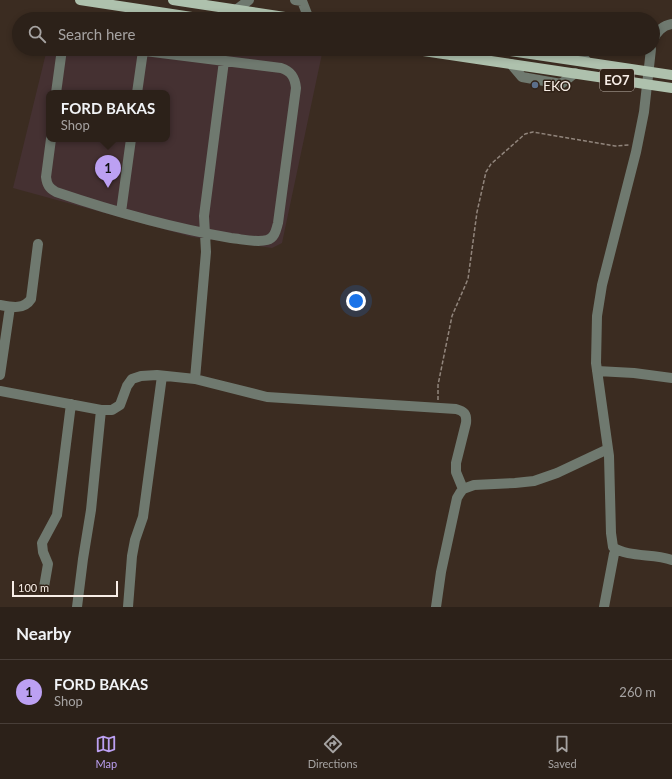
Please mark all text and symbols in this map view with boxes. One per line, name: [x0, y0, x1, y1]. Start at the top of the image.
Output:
search box: [12, 12, 660, 56]
icon: search: [26, 23, 48, 45]
text: Search here: [58, 25, 135, 43]
road number: ΕΟ7: [600, 69, 634, 91]
place label: EKO: [543, 77, 571, 94]
marker: EKO: [530, 80, 540, 90]
popup: [46, 90, 170, 142]
text: FORD BAKAS: [61, 99, 155, 117]
text: Shop: [61, 117, 90, 133]
pin: 1: [95, 155, 121, 188]
your location: [346, 291, 366, 311]
scale bar: [12, 579, 118, 598]
text: 100 m: [18, 581, 49, 594]
text: Nearby: [16, 623, 71, 644]
text: FORD BAKAS: [54, 675, 148, 693]
text: 1: [25, 684, 33, 700]
text: 260 m: [619, 684, 656, 700]
text: Shop: [54, 693, 83, 709]
tab: Map: [95, 733, 117, 770]
tab: Directions: [308, 733, 357, 770]
tab: Saved: [548, 733, 577, 770]

